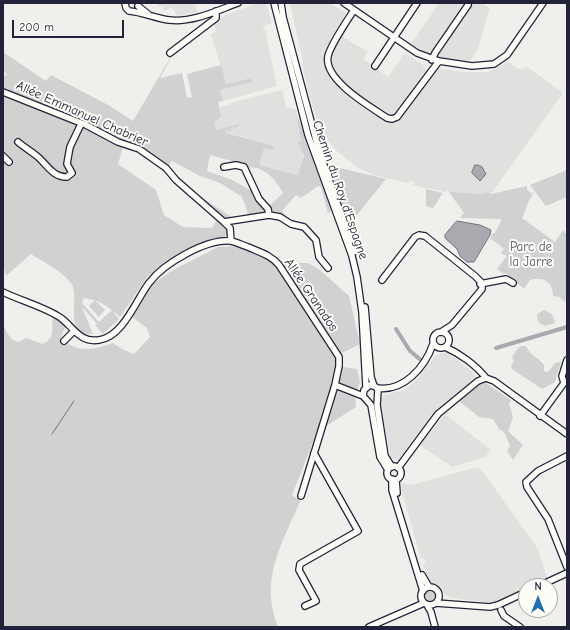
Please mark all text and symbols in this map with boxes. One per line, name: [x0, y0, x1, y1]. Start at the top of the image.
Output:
scale bar: [14, 12, 126, 38]
text: 200 m: [19, 20, 54, 34]
street label: Allée Emmanuel Chabrier: [14, 78, 150, 150]
street label: Chemin du Roy d'Espagne: [309, 118, 371, 262]
park label: Parc de la Jarre: [509, 239, 553, 270]
street label: Allée Granados: [281, 256, 341, 334]
north arrow: [518, 578, 558, 618]
text: N: [534, 580, 542, 593]

